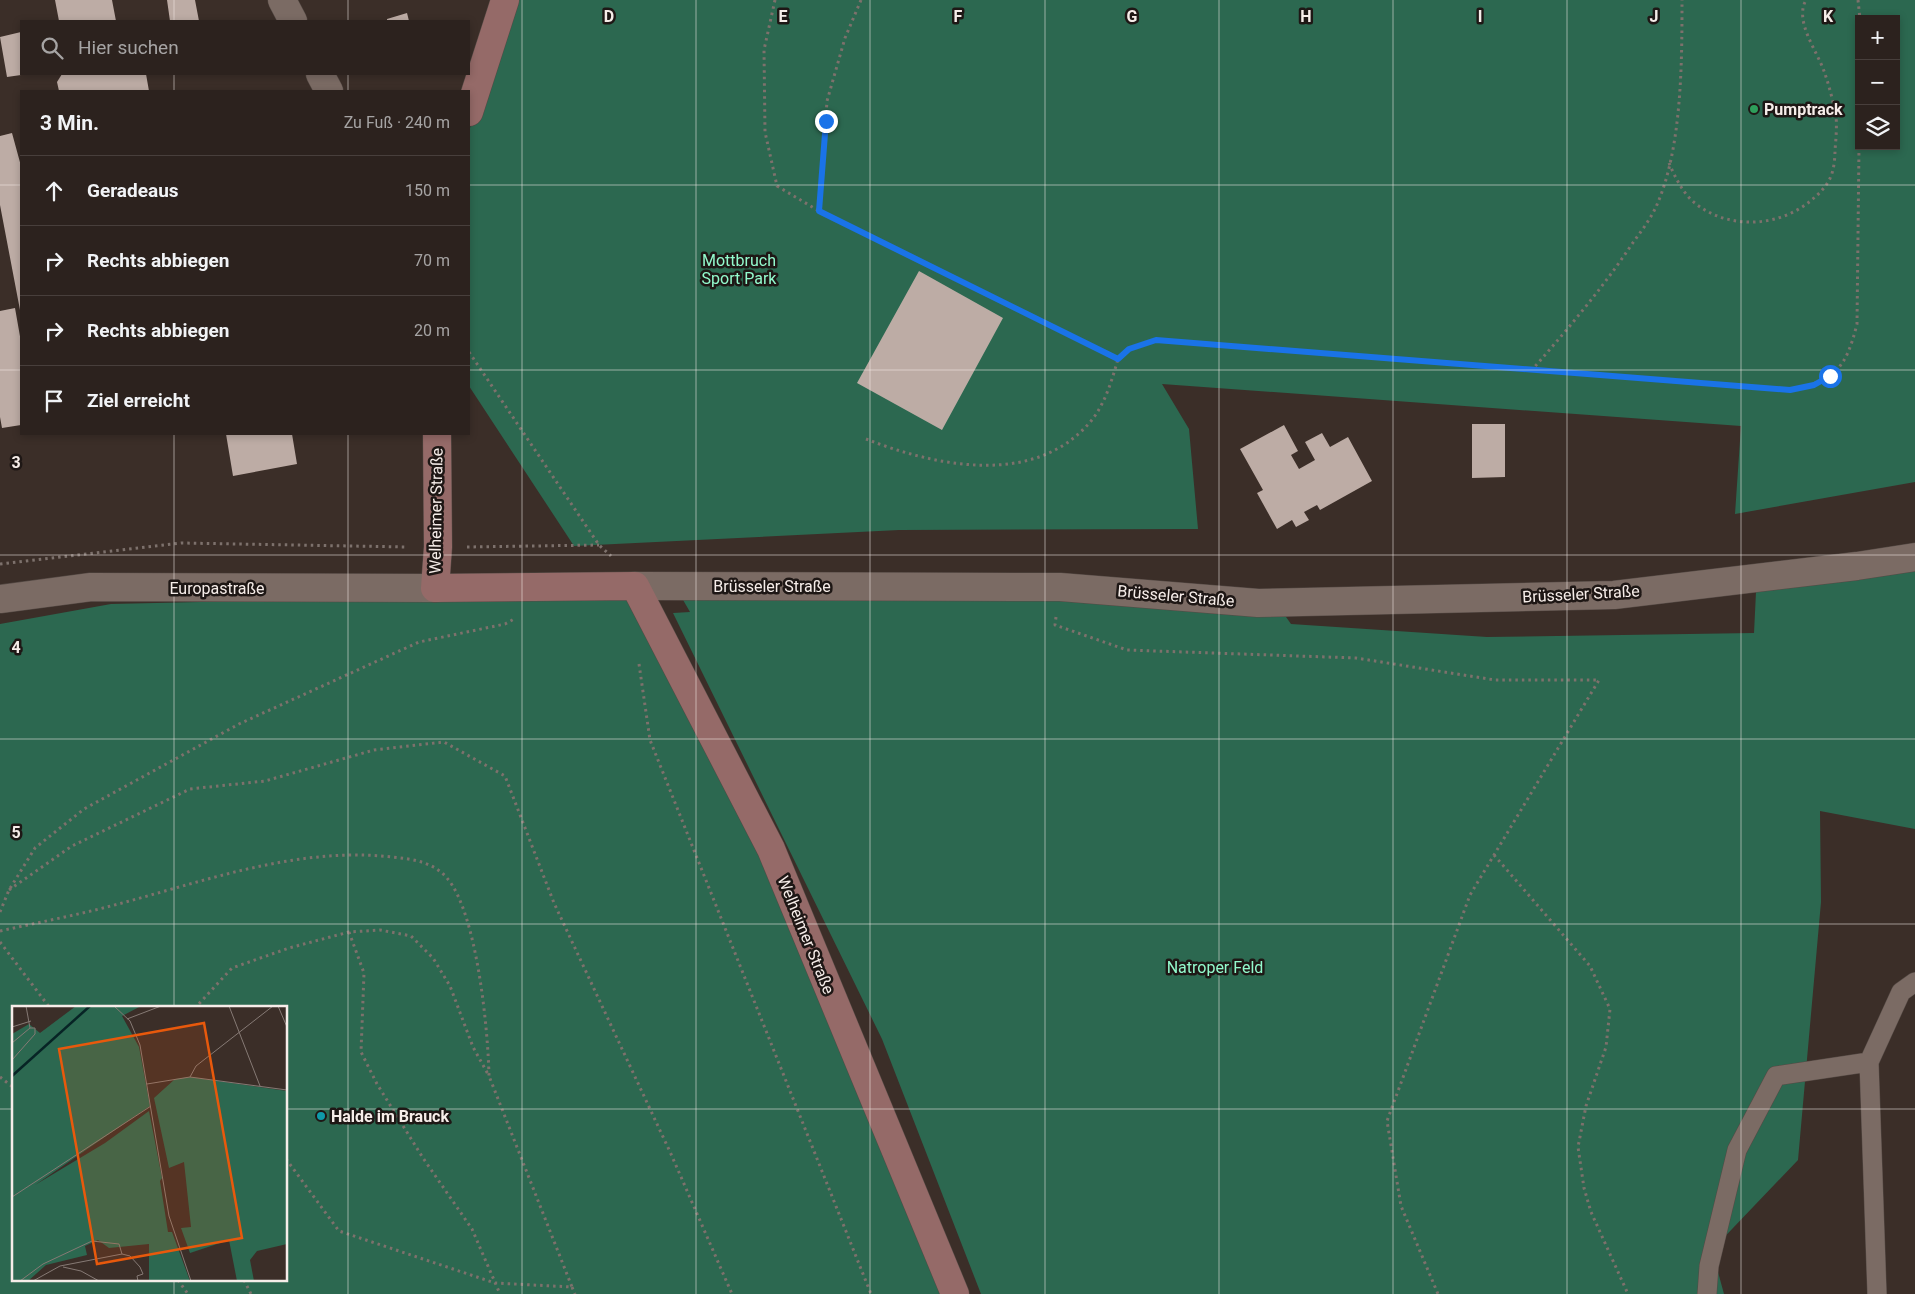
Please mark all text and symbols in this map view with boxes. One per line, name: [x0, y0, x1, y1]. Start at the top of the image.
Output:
text: D: [604, 7, 614, 26]
text: E: [779, 7, 788, 26]
text: F: [954, 7, 963, 26]
text: G: [1127, 7, 1138, 26]
text: H: [1300, 7, 1312, 26]
text: I: [1478, 7, 1482, 26]
text: J: [1650, 7, 1658, 26]
text: K: [1823, 7, 1834, 26]
map controls: [1855, 15, 1900, 150]
button: +: [1855, 15, 1900, 60]
search box: [20, 20, 470, 75]
icon: search: [38, 34, 66, 62]
text: Hier suchen: [78, 36, 179, 59]
button: −: [1855, 60, 1900, 105]
place label: Pumptrack: [1764, 100, 1843, 119]
marker: Pumptrack: [1748, 103, 1760, 115]
button: layers: [1855, 105, 1900, 150]
route end: [815, 110, 838, 133]
text: 3 Min.: [40, 111, 99, 135]
text: Zu Fuß · 240 m: [344, 113, 450, 132]
icon: ahead: [40, 177, 68, 205]
text: Geradeaus: [87, 179, 179, 202]
text: 150 m: [405, 181, 450, 200]
icon: right: [40, 247, 68, 275]
text: Rechts abbiegen: [87, 249, 229, 272]
text: 70 m: [414, 251, 450, 270]
park label: Mottbruch Sport Park: [702, 251, 777, 288]
icon: right: [40, 317, 68, 345]
text: Rechts abbiegen: [87, 319, 229, 342]
text: 20 m: [414, 321, 450, 340]
route start: [1819, 365, 1842, 388]
icon: arrive: [40, 387, 68, 415]
text: Ziel erreicht: [87, 389, 190, 412]
street label: Welheimer Straße: [425, 448, 447, 574]
text: 3: [11, 453, 21, 472]
street label: Brüsseler Straße: [713, 577, 831, 596]
street label: Europastraße: [169, 579, 265, 598]
street label: Brüsseler Straße: [1117, 581, 1235, 611]
street label: Brüsseler Straße: [1522, 581, 1640, 607]
text: 4: [11, 638, 21, 657]
text: 5: [11, 823, 21, 842]
street label: Welheimer Straße: [774, 873, 838, 997]
park label: Natroper Feld: [1167, 958, 1263, 977]
inset map: [12, 1006, 288, 1282]
place label: Halde im Brauck: [331, 1107, 449, 1126]
marker: Halde im Brauck: [315, 1110, 327, 1122]

